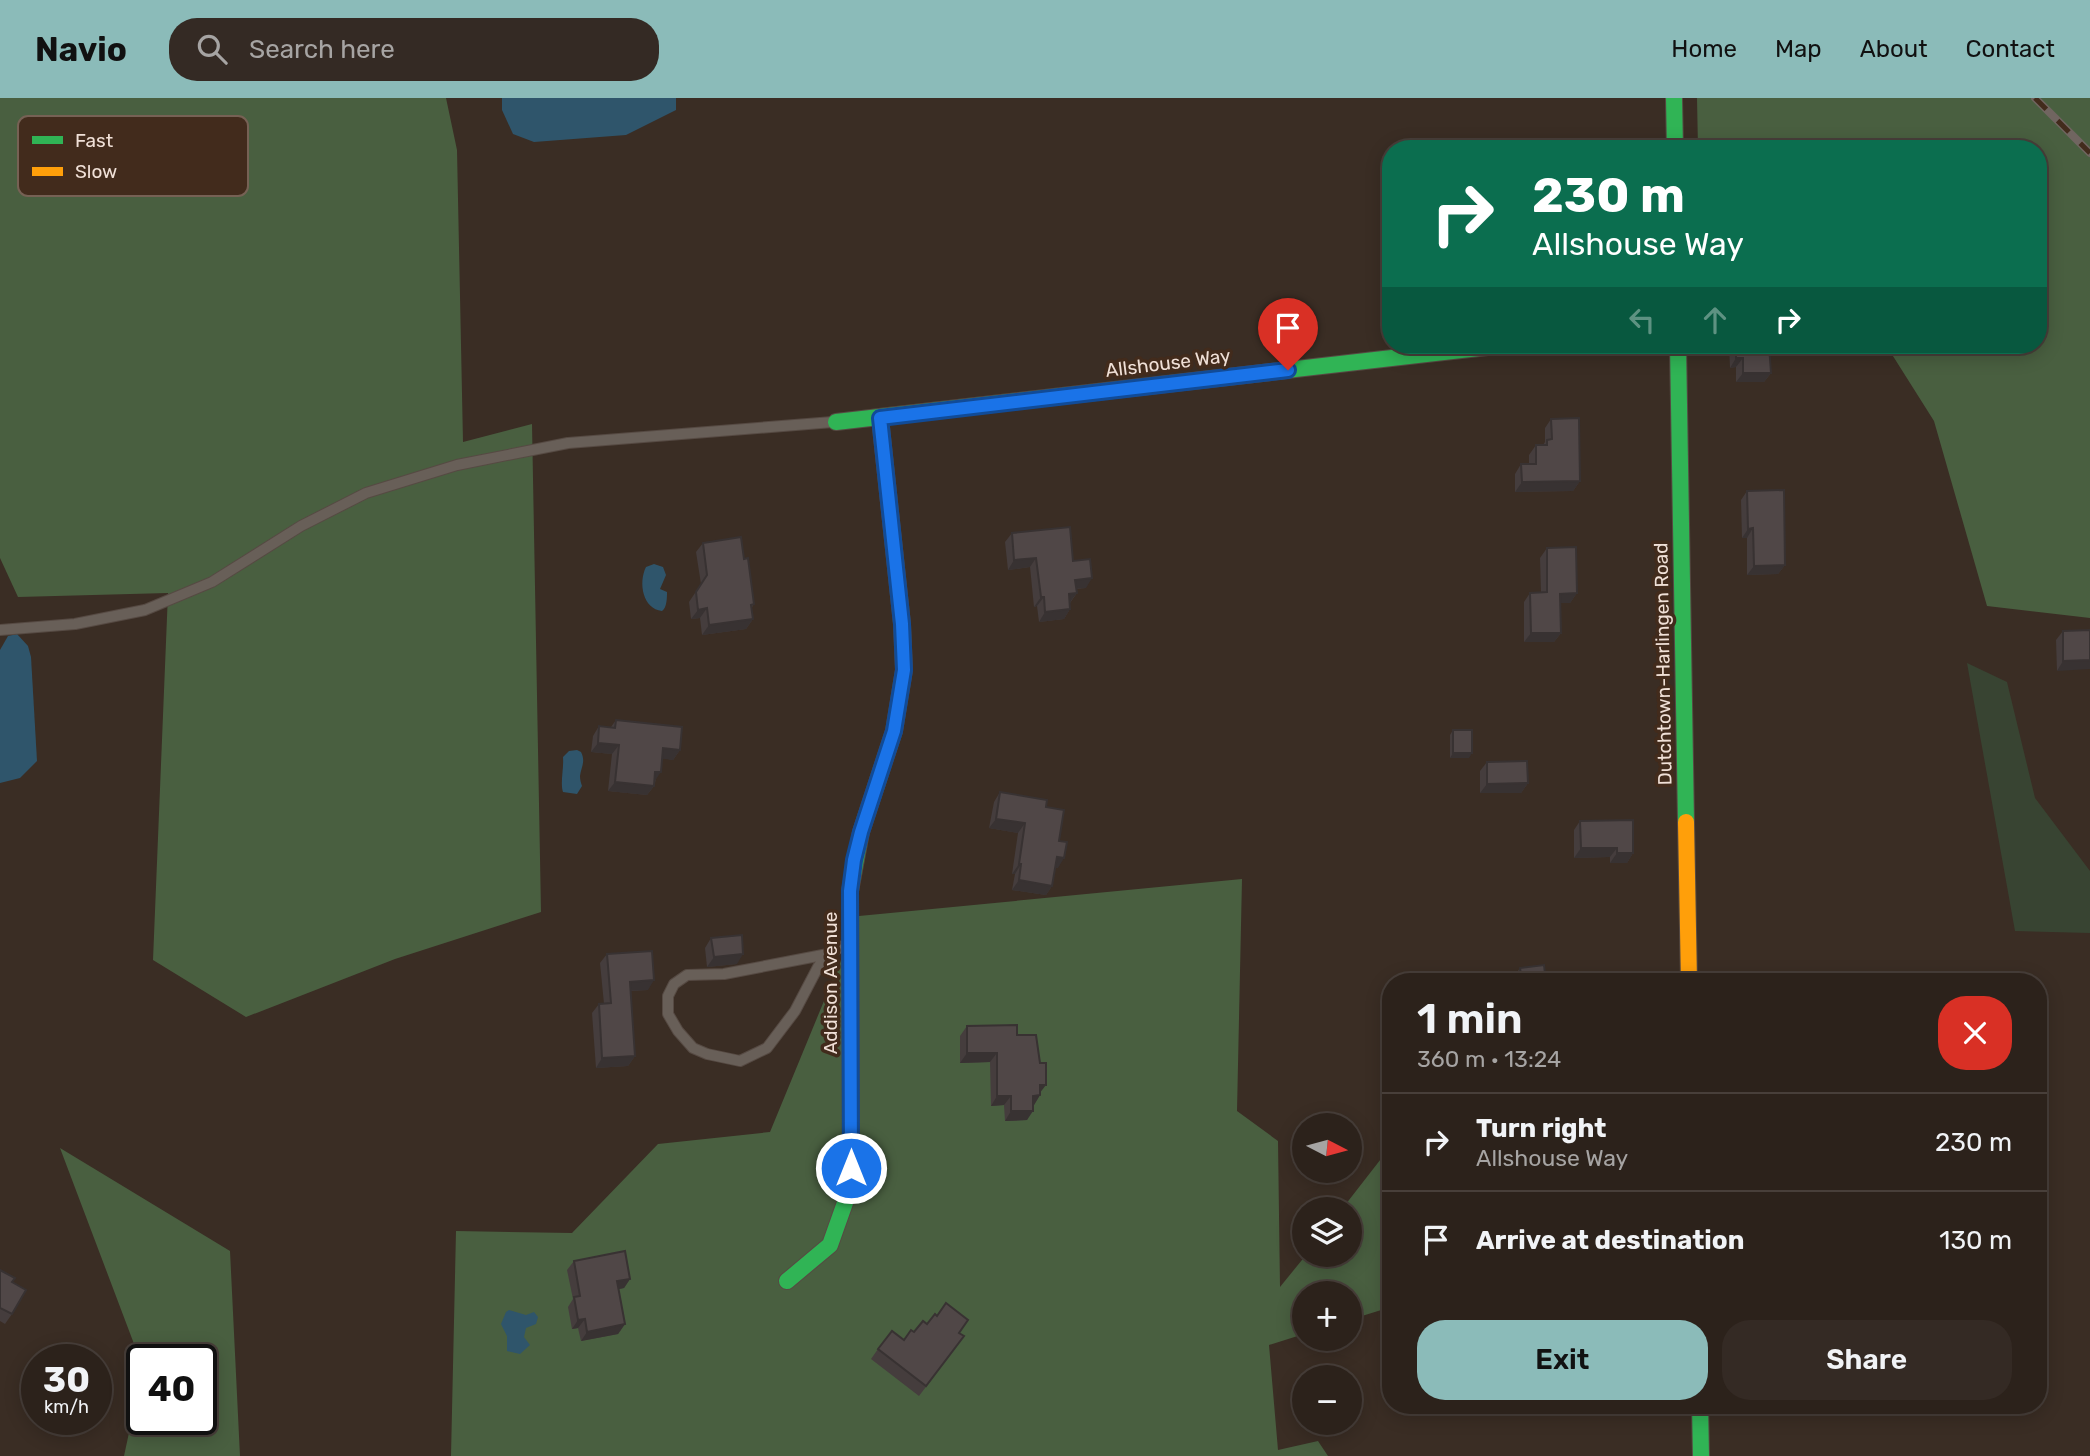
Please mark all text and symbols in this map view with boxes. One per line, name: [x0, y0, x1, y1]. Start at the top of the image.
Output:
search box: [169, 18, 659, 81]
text: Navio: [35, 30, 127, 69]
icon: search: [193, 30, 231, 68]
text: Search here: [249, 34, 395, 65]
text: Home: [1671, 35, 1737, 63]
text: Map: [1775, 35, 1822, 63]
text: About: [1860, 35, 1928, 63]
text: Contact: [1966, 35, 2055, 63]
legend: [18, 116, 248, 196]
text: Fast: [75, 129, 114, 152]
text: Slow: [75, 160, 117, 183]
text: 230 m: [1532, 166, 1685, 224]
icon: right: [1417, 168, 1508, 259]
text: Allshouse Way: [1532, 225, 1744, 263]
pin: [1258, 298, 1318, 370]
icon: left: [1623, 301, 1661, 339]
icon: ahead: [1696, 301, 1734, 339]
icon: right: [1769, 301, 1807, 339]
icon: arrive: [1269, 309, 1307, 347]
street label: Allshouse Way: [1104, 344, 1232, 382]
street label: Dutchtown-Harlingen Road: [1649, 542, 1677, 786]
street label: Addison Avenue: [819, 912, 842, 1054]
text: 1 min: [1417, 994, 1523, 1044]
button: close: [1938, 996, 2012, 1070]
text: 360 m · 13:24: [1417, 1045, 1561, 1073]
north arrow: [1292, 1113, 1362, 1183]
map controls: [1292, 1113, 1362, 1435]
text: Turn right: [1476, 1113, 1606, 1144]
icon: right: [1417, 1123, 1455, 1161]
text: 230 m: [1935, 1127, 2012, 1158]
position arrow: [814, 1131, 888, 1205]
text: Allshouse Way: [1476, 1144, 1628, 1172]
button: layers: [1292, 1197, 1362, 1267]
icon: arrive: [1417, 1221, 1455, 1259]
text: Arrive at destination: [1476, 1225, 1744, 1256]
text: 130 m: [1939, 1225, 2012, 1256]
button: +: [1292, 1281, 1362, 1351]
button: Exit: [1417, 1320, 1708, 1400]
button: Share: [1722, 1320, 2012, 1400]
speed limit sign: 40: [126, 1344, 217, 1435]
text: 30: [43, 1359, 90, 1401]
button: −: [1292, 1365, 1362, 1435]
text: km/h: [44, 1396, 89, 1418]

